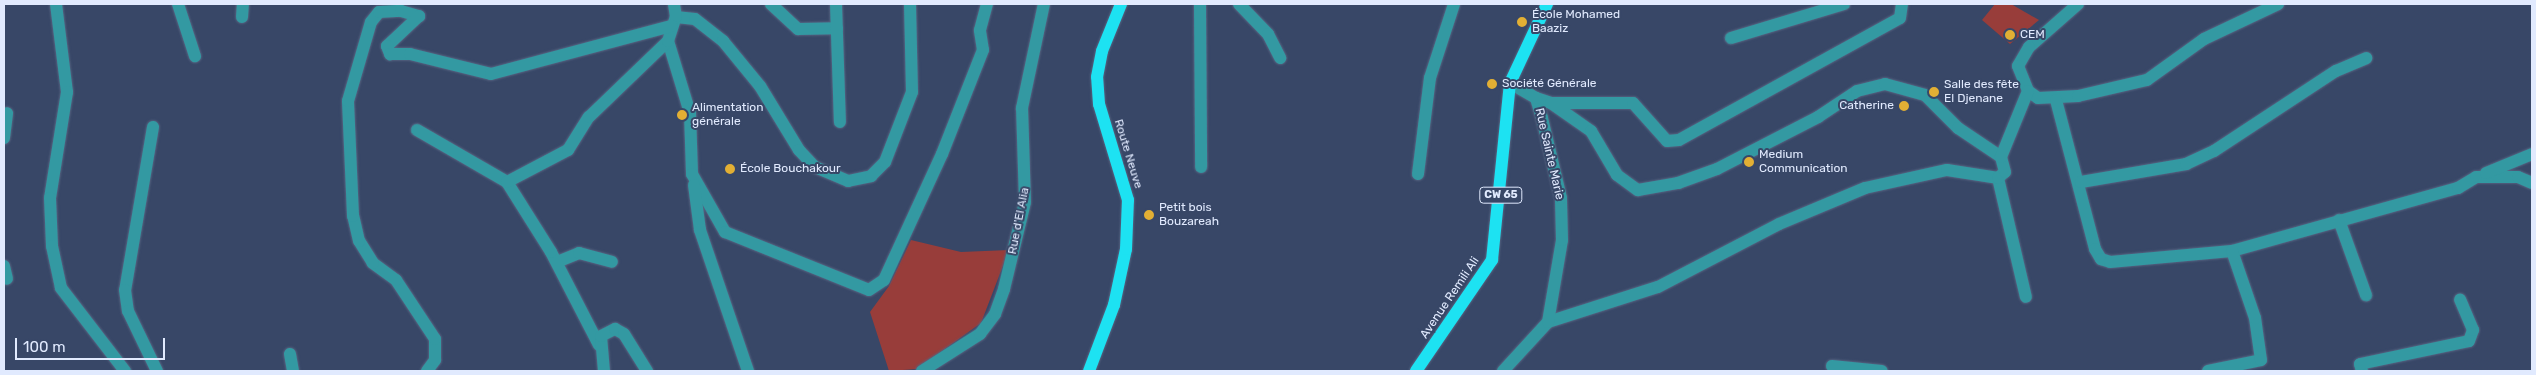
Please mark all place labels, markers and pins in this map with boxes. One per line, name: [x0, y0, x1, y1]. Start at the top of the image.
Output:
place label: École Mohamed Baaziz: [1532, 8, 1620, 36]
marker: École Mohamed Baaziz: [1516, 16, 1528, 28]
place label: CEM: [2020, 28, 2045, 42]
marker: CEM: [2004, 29, 2016, 41]
place label: Société Générale: [1502, 77, 1597, 91]
marker: Société Générale: [1486, 78, 1498, 90]
place label: Salle des fête El Djenane: [1944, 78, 2019, 106]
marker: Salle des fête El Djenane: [1928, 86, 1940, 98]
place label: Catherine: [1839, 99, 1894, 113]
marker: Catherine: [1898, 100, 1910, 112]
place label: Alimentation générale: [692, 101, 763, 129]
marker: Alimentation générale: [676, 109, 688, 121]
place label: Medium Communication: [1759, 148, 1848, 176]
marker: Medium Communication: [1743, 156, 1755, 168]
place label: École Bouchakour: [740, 162, 841, 176]
marker: École Bouchakour: [724, 163, 736, 175]
place label: Petit bois Bouzareah: [1159, 201, 1219, 229]
marker: Petit bois Bouzareah: [1143, 209, 1155, 221]

